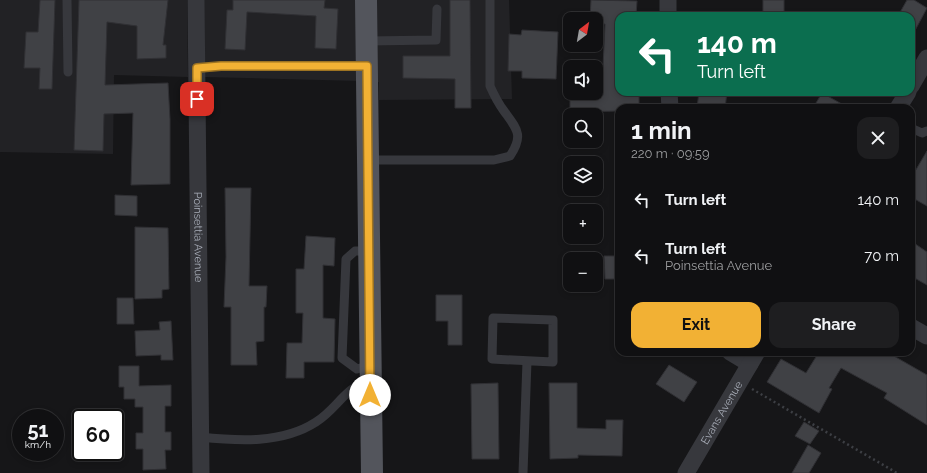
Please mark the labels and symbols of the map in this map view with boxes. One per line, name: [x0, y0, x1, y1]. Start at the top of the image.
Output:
north arrow: [563, 12, 603, 52]
pin: [180, 82, 214, 116]
street label: Poinsettia Avenue: [191, 192, 205, 283]
position arrow: [349, 374, 391, 416]
street label: Evans Avenue: [698, 378, 746, 447]
speed limit sign: 60: [72, 409, 124, 461]

